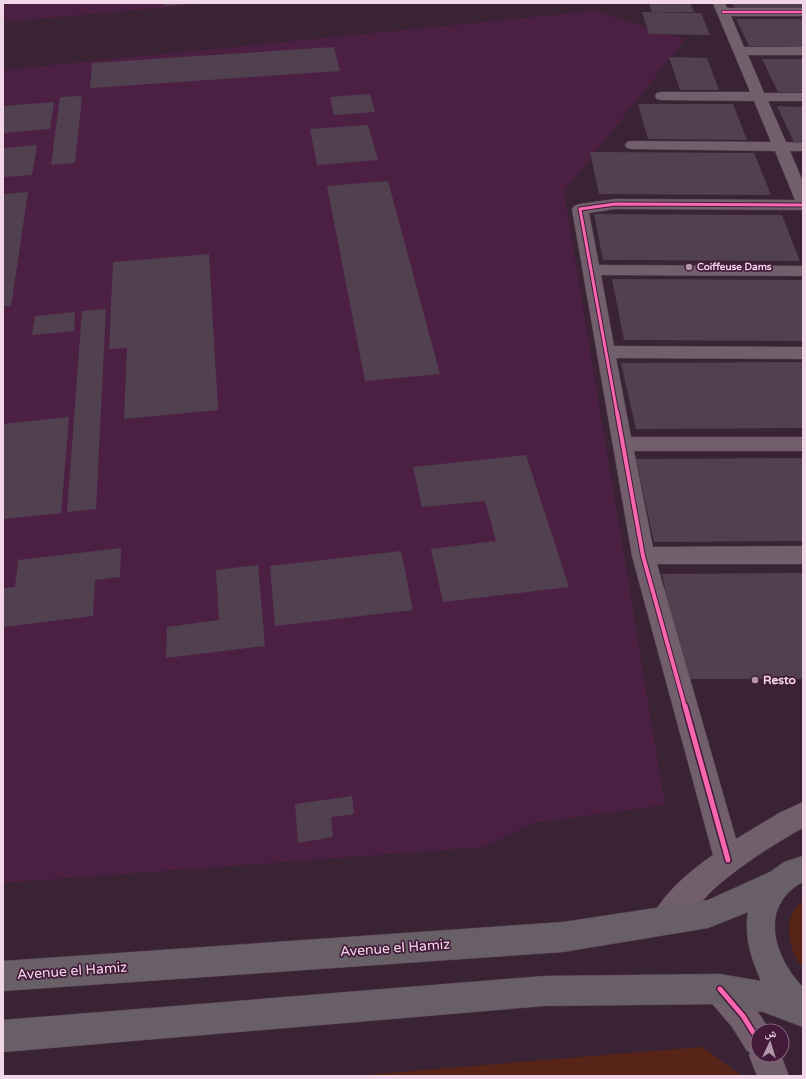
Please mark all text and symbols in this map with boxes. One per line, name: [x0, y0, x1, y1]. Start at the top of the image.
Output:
place label: Coiffeuse Dams: [697, 261, 772, 273]
marker: Coiffeuse Dams: [684, 262, 694, 272]
place label: Resto: [763, 673, 796, 687]
marker: Resto: [750, 675, 760, 685]
street label: Avenue el Hamiz: [339, 936, 451, 960]
street label: Avenue el Hamiz: [16, 959, 128, 983]
north arrow: [750, 1023, 790, 1063]
text: ش: [764, 1027, 777, 1041]

